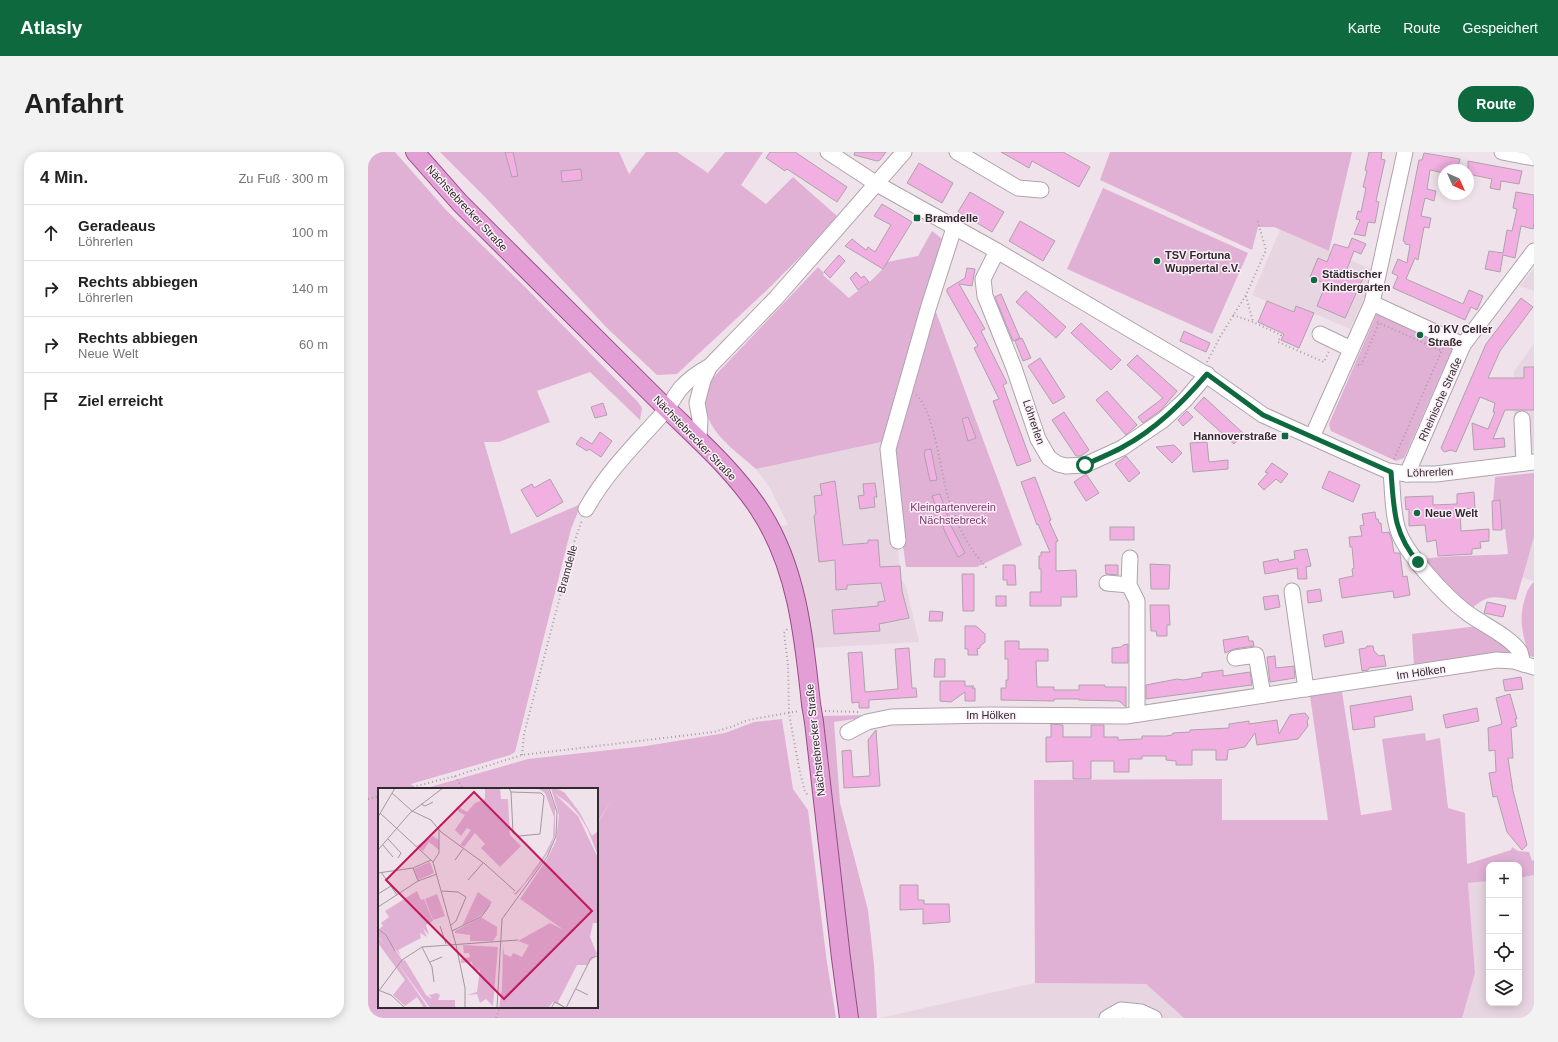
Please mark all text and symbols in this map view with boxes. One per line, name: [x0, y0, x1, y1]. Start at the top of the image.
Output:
text: Atlasly: [20, 17, 82, 38]
text: Karte: [1348, 20, 1381, 36]
text: Route: [1403, 20, 1441, 36]
text: Gespeichert: [1463, 20, 1538, 36]
button: Route: [1458, 86, 1534, 122]
text: Anfahrt: [24, 88, 124, 119]
street label: Nächstebrecker Straße: [424, 163, 510, 253]
north arrow: [1438, 164, 1474, 200]
text: 4 Min.: [40, 168, 88, 187]
text: Zu Fuß · 300 m: [238, 171, 328, 186]
place label: Bramdelle: [925, 212, 978, 224]
marker: Bramdelle: [912, 213, 922, 223]
text: Geradeaus: [78, 217, 156, 234]
icon: ahead: [40, 222, 62, 244]
text: 100 m: [292, 225, 328, 240]
text: Löhrerlen: [78, 234, 133, 249]
place label: TSV Fortuna Wuppertal e.V.: [1165, 249, 1240, 274]
marker: TSV Fortuna Wuppertal e.V.: [1152, 256, 1162, 266]
place label: Städtischer Kindergarten: [1322, 268, 1391, 293]
text: Rechts abbiegen: [78, 273, 198, 290]
marker: Städtischer Kindergarten: [1309, 275, 1319, 285]
icon: right: [40, 278, 62, 300]
text: 140 m: [292, 281, 328, 296]
text: Löhrerlen: [78, 290, 133, 305]
place label: 10 KV Celler Straße: [1428, 323, 1493, 348]
text: Rechts abbiegen: [78, 329, 198, 346]
marker: 10 KV Celler Straße: [1415, 330, 1425, 340]
icon: right: [40, 334, 62, 356]
text: 60 m: [299, 337, 328, 352]
text: Neue Welt: [78, 346, 138, 361]
street label: Rheinische Straße: [1416, 355, 1464, 443]
icon: arrive: [40, 390, 62, 412]
text: Ziel erreicht: [78, 392, 163, 409]
street label: Nächstebrecker Straße: [651, 393, 739, 483]
street label: Löhrerlen: [1021, 398, 1047, 446]
place label: Hannoverstraße: [1193, 430, 1277, 442]
marker: Hannoverstraße: [1280, 431, 1290, 441]
route start: [1076, 456, 1094, 474]
street label: Löhrerlen: [1407, 465, 1453, 479]
park label: Kleingartenverein Nächstebreck: [910, 501, 996, 526]
place label: Neue Welt: [1425, 507, 1478, 519]
marker: Neue Welt: [1412, 508, 1422, 518]
street label: Bramdelle: [555, 544, 579, 594]
route end: [1409, 553, 1427, 571]
street label: Im Hölken: [1396, 663, 1446, 681]
street label: Nächstebrecker Straße: [803, 683, 827, 797]
street label: Im Hölken: [966, 709, 1016, 721]
inset map: [378, 788, 598, 1008]
map controls: [1486, 862, 1522, 1006]
button: +: [1486, 862, 1522, 898]
button: −: [1486, 898, 1522, 934]
button: locate: [1486, 934, 1522, 970]
button: layers: [1486, 970, 1522, 1006]

